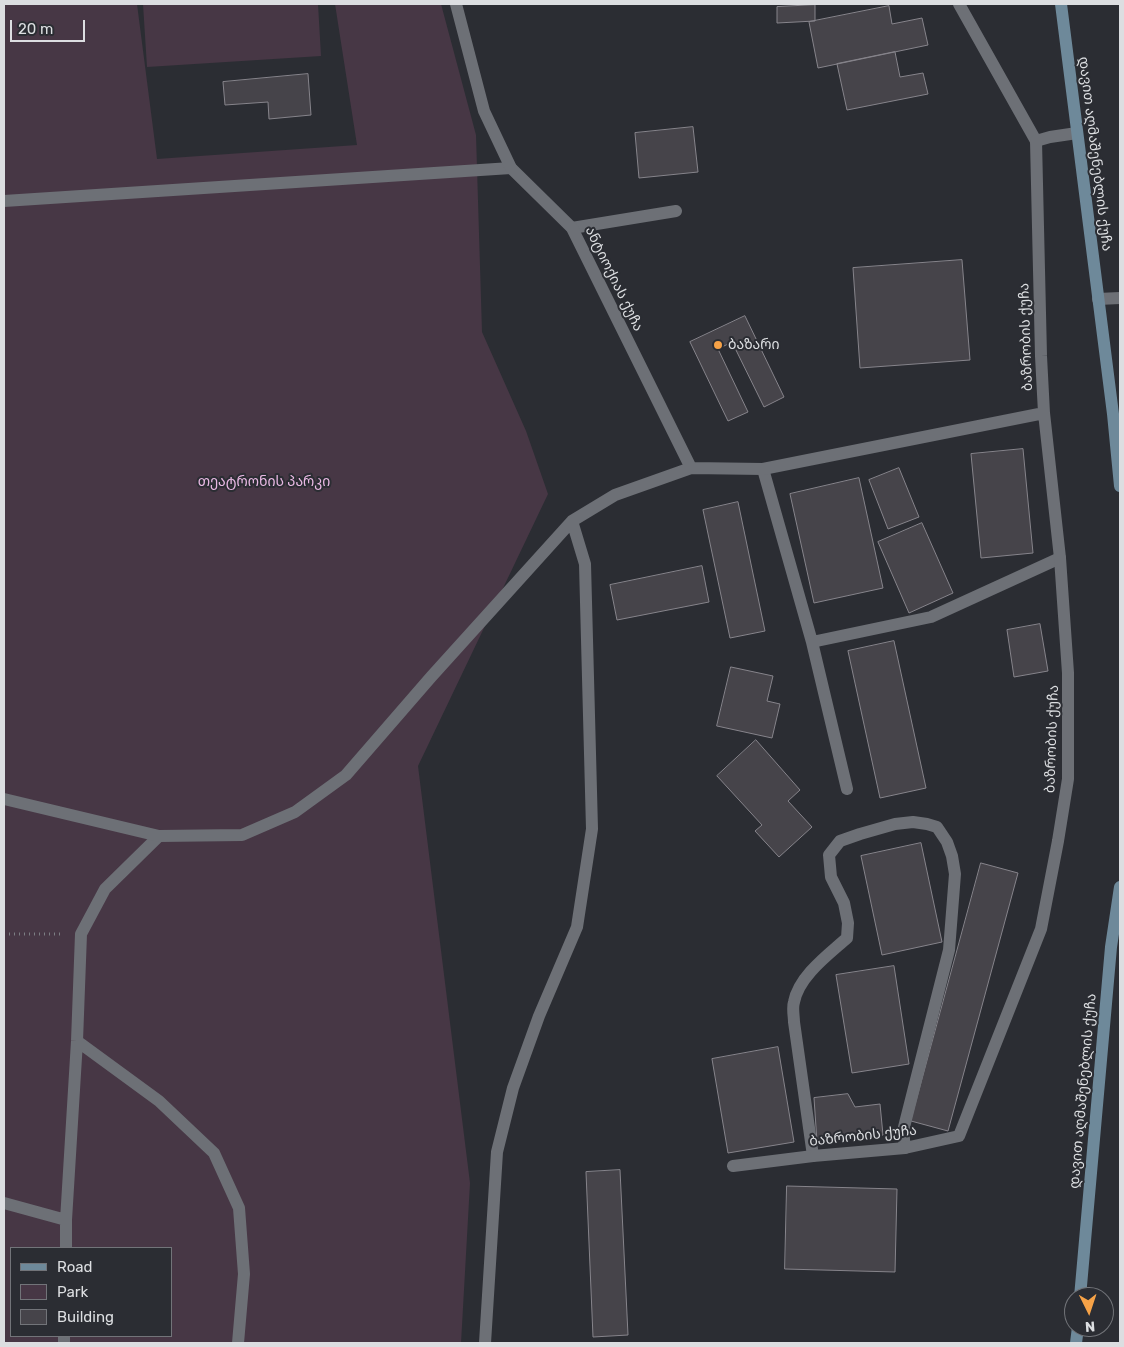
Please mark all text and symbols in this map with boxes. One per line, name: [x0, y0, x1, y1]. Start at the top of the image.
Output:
scale bar: [12, 10, 88, 42]
text: 20 m: [18, 20, 53, 38]
street label: დავით აღმაშენებლის ქუჩა: [1075, 56, 1115, 252]
street label: ანტიოქიას ქუჩა: [581, 224, 647, 334]
street label: ბაზრობის ქუჩა: [1016, 283, 1036, 391]
place label: ბაზარი: [728, 337, 780, 353]
marker: ბაზარი: [712, 339, 724, 351]
park label: თეატრონის პარკი: [198, 474, 330, 490]
street label: ბაზრობის ქუჩა: [1042, 685, 1062, 793]
street label: დავით აღმაშენებლის ქუჩა: [1066, 993, 1100, 1189]
street label: ბაზრობის ქუჩა: [808, 1122, 918, 1150]
legend: [10, 1247, 172, 1337]
text: Road: [57, 1258, 93, 1276]
text: Park: [57, 1283, 88, 1301]
north arrow: [1064, 1287, 1114, 1337]
text: Building: [57, 1308, 114, 1326]
text: N: [1084, 1318, 1096, 1335]

